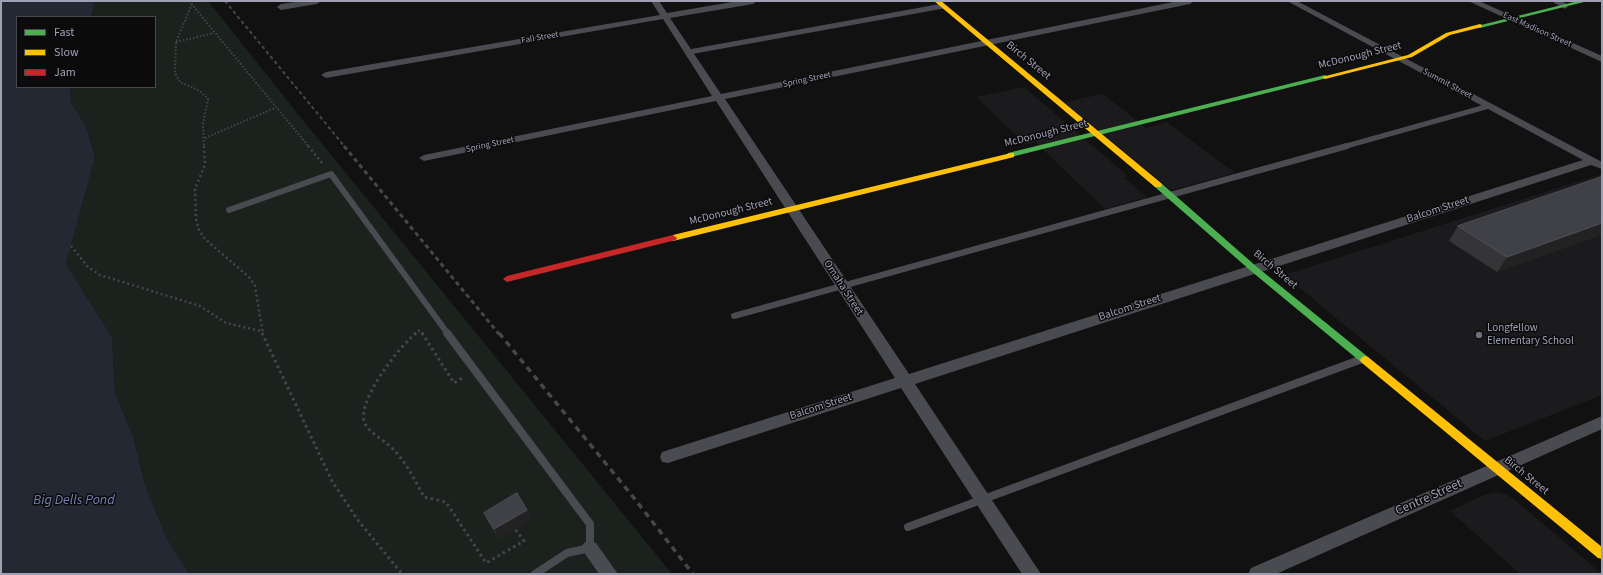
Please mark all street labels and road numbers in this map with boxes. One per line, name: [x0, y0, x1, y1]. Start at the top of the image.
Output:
street label: East Madison Street: [1501, 10, 1573, 50]
street label: Fall Street: [521, 29, 559, 47]
street label: Birch Street: [1003, 39, 1053, 83]
street label: McDonough Street: [1317, 39, 1403, 73]
street label: Summit Street: [1421, 67, 1473, 101]
street label: Spring Street: [782, 70, 832, 90]
street label: McDonough Street: [1003, 117, 1089, 151]
street label: Spring Street: [465, 135, 515, 155]
street label: Balcom Street: [1405, 194, 1471, 226]
street label: McDonough Street: [688, 195, 774, 229]
street label: Birch Street: [1250, 248, 1300, 292]
street label: Omaha Street: [820, 258, 866, 318]
street label: Balcom Street: [1097, 292, 1163, 324]
street label: Balcom Street: [788, 391, 854, 423]
street label: Birch Street: [1501, 454, 1551, 498]
street label: Centre Street: [1393, 476, 1465, 520]

